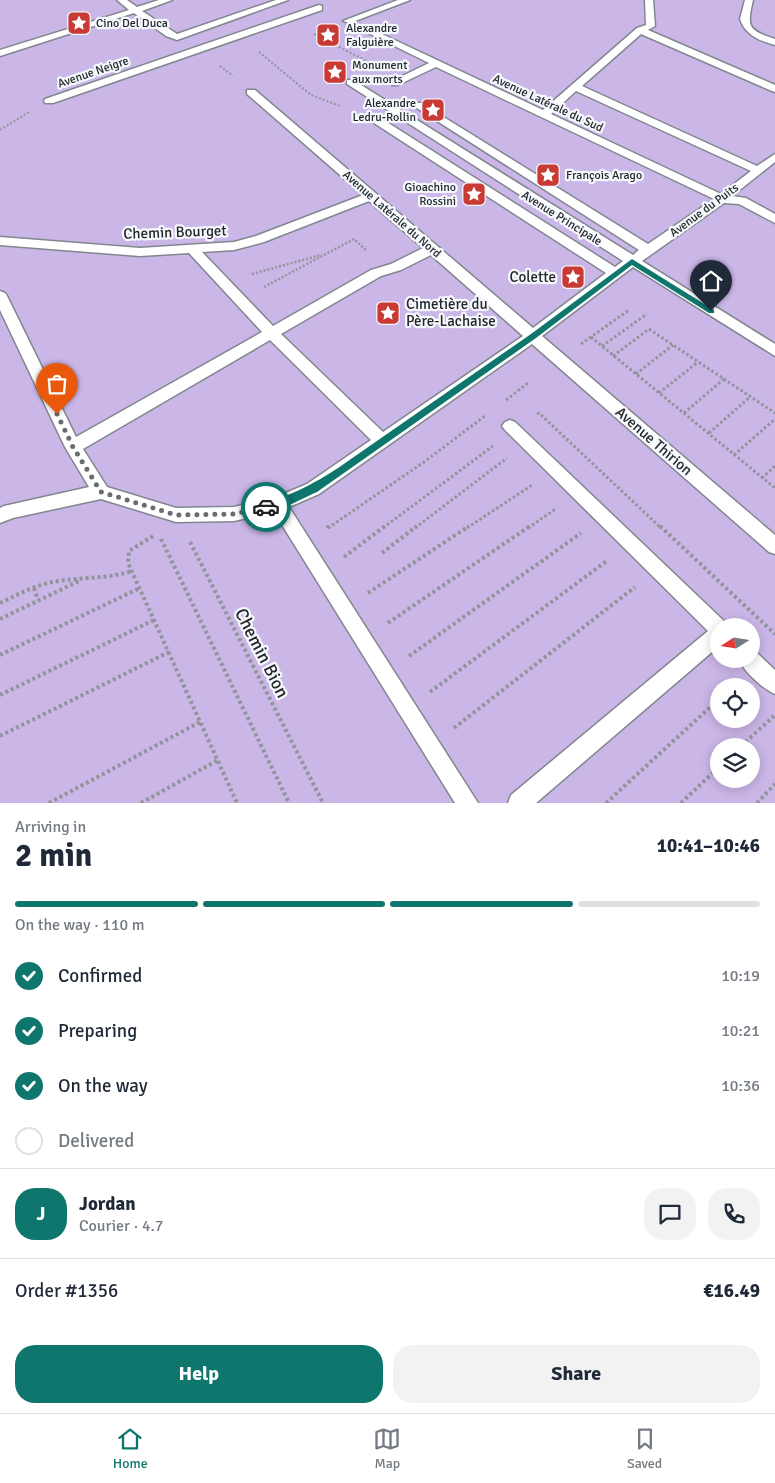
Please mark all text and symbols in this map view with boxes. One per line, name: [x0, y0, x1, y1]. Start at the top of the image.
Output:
place icon: Cino Del Duca: [66, 10, 92, 36]
place label: Cino Del Duca: [96, 16, 168, 31]
place label: Alexandre Falguière: [346, 21, 397, 50]
place icon: Alexandre Falguière: [315, 22, 341, 48]
street label: Avenue Neigre: [56, 53, 131, 92]
place label: Monument aux morts: [352, 58, 407, 87]
place icon: Monument aux morts: [322, 59, 348, 85]
street label: Avenue Latérale du Sud: [490, 71, 605, 136]
place label: Alexandre Ledru-Rollin: [353, 96, 416, 125]
place icon: Alexandre Ledru-Rollin: [420, 97, 446, 123]
place icon: François Arago: [535, 162, 561, 188]
street label: Avenue Latérale du Nord: [339, 168, 444, 261]
place label: François Arago: [566, 168, 642, 183]
place label: Gioachino Rossini: [405, 180, 456, 209]
street label: Avenue du Puits: [667, 180, 742, 240]
place icon: Gioachino Rossini: [461, 181, 487, 207]
street label: Avenue Principale: [519, 188, 605, 249]
street label: Chemin Bourget: [123, 221, 227, 243]
pin: [690, 260, 732, 311]
place icon: Colette: [560, 264, 586, 290]
icon: home: [697, 267, 725, 295]
place label: Colette: [510, 268, 556, 286]
place label: Cimetière du Père-Lachaise: [406, 295, 496, 330]
place icon: Cimetière du Père-Lachaise: [375, 300, 401, 326]
pin: [36, 363, 78, 414]
icon: bag: [43, 370, 71, 398]
street label: Avenue Thirion: [612, 403, 696, 479]
courier: [241, 482, 291, 532]
icon: car: [252, 493, 280, 521]
street label: Chemin Bion: [230, 605, 294, 701]
north arrow: [710, 618, 760, 668]
map controls: [710, 618, 760, 788]
button: locate: [710, 678, 760, 728]
button: layers: [710, 738, 760, 788]
text: Arriving in: [15, 817, 86, 837]
text: 10:41–10:46: [657, 834, 760, 858]
text: 2 min: [15, 836, 92, 875]
text: On the way · 110 m: [15, 915, 145, 935]
icon: check: [15, 962, 43, 990]
text: Confirmed: [58, 964, 142, 988]
text: 10:19: [721, 966, 760, 986]
icon: check: [15, 1017, 43, 1045]
text: Preparing: [58, 1019, 137, 1043]
text: 10:21: [721, 1021, 760, 1041]
icon: check: [15, 1072, 43, 1100]
text: On the way: [58, 1074, 148, 1098]
text: 10:36: [721, 1076, 760, 1096]
text: Delivered: [58, 1129, 134, 1153]
button: chat: [644, 1188, 696, 1240]
button: phone: [708, 1188, 760, 1240]
text: Jordan: [79, 1192, 136, 1216]
text: J: [37, 1202, 45, 1226]
text: Courier · 4.7: [79, 1216, 163, 1236]
text: Order #1356: [15, 1279, 118, 1303]
text: €16.49: [703, 1279, 760, 1303]
button: Help: [15, 1345, 383, 1403]
button: Share: [393, 1345, 760, 1403]
tab: Home: [113, 1425, 148, 1472]
tab: Map: [373, 1425, 401, 1472]
tab: Saved: [627, 1425, 662, 1472]

